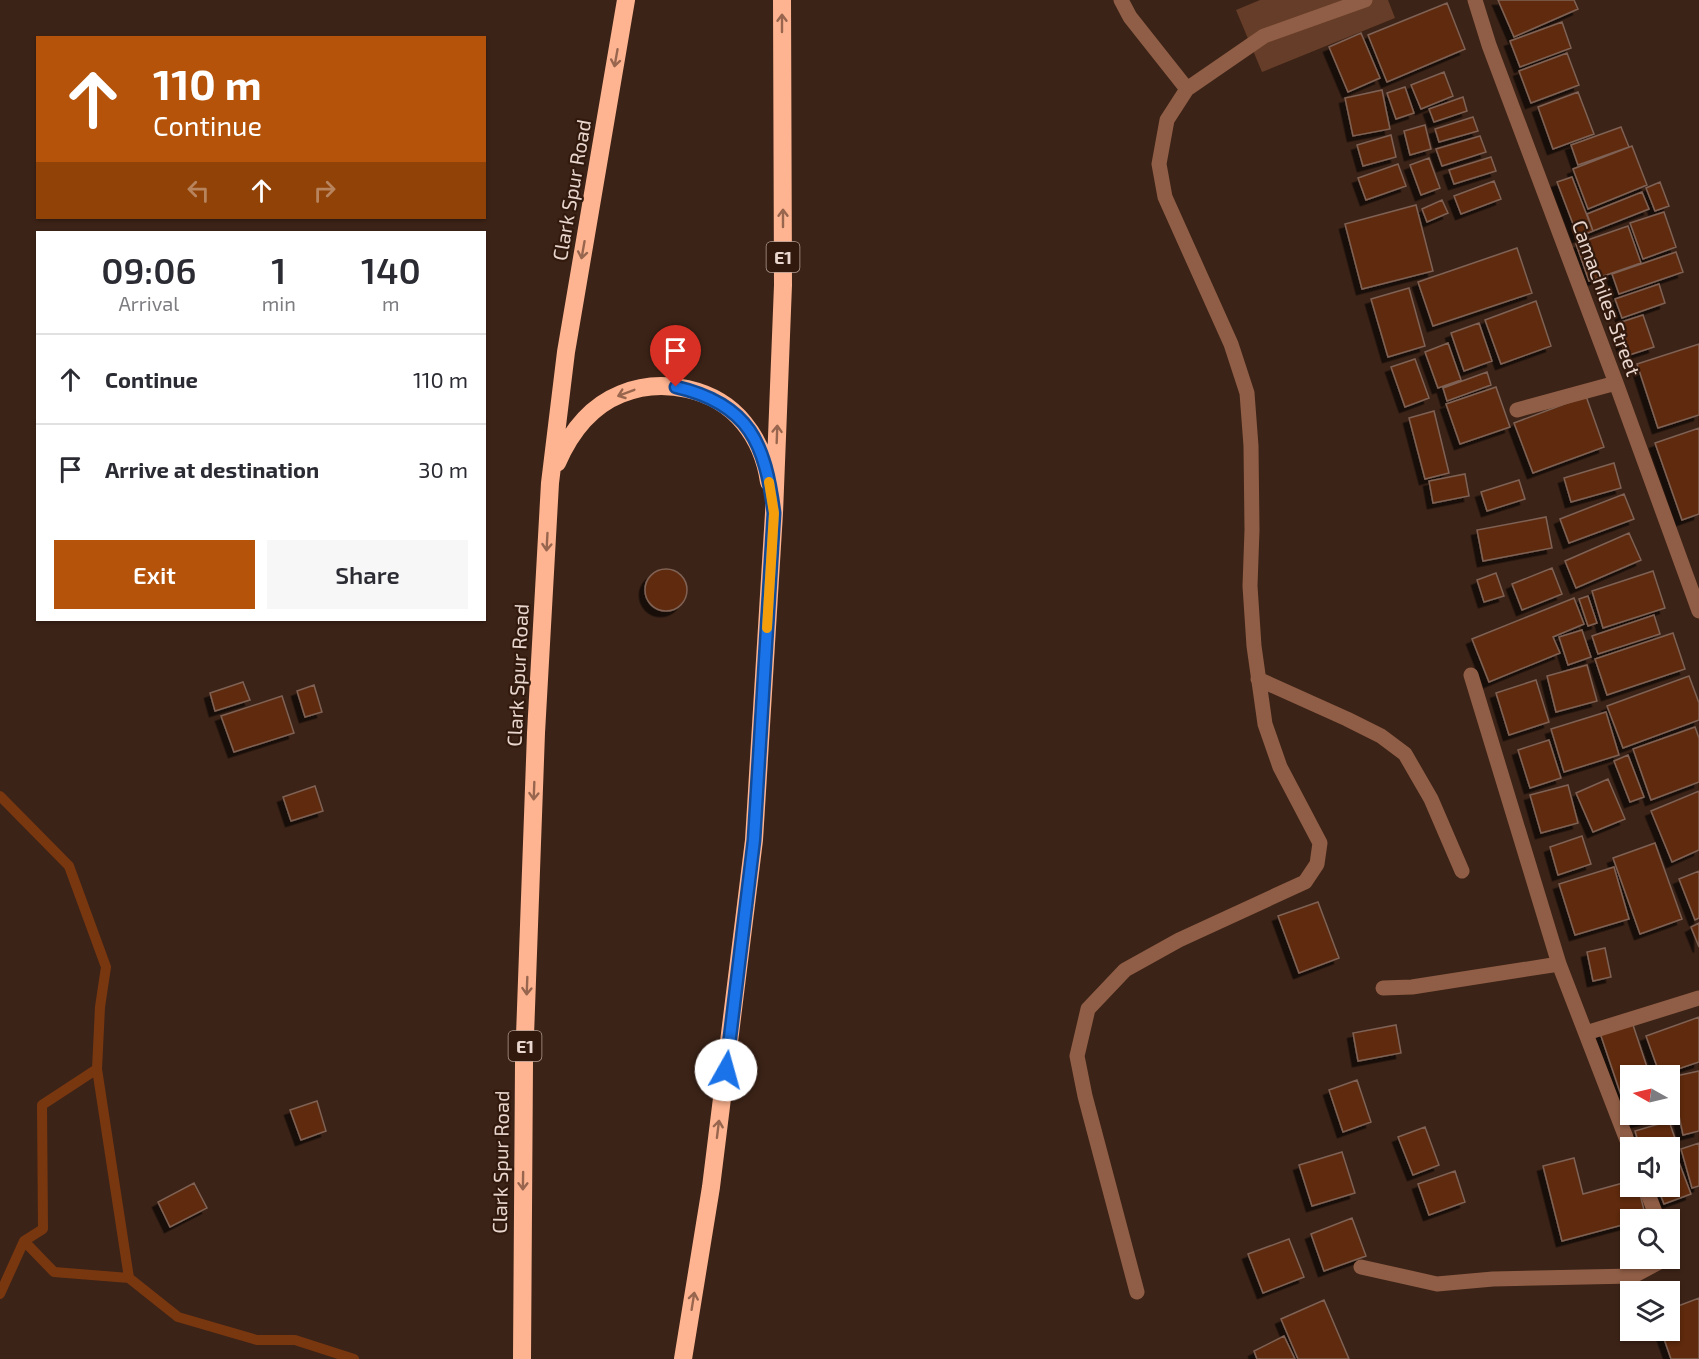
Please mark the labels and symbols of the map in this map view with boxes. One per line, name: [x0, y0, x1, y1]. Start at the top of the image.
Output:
one-way arrow: [776, 14, 788, 34]
one-way arrow: [610, 47, 621, 67]
street label: Clark Spur Road: [547, 117, 595, 263]
one-way arrow: [777, 209, 789, 229]
street label: Camachiles Street: [1568, 217, 1646, 380]
one-way arrow: [577, 240, 588, 259]
road number: E1: [766, 242, 800, 272]
pin: [650, 325, 701, 387]
one-way arrow: [617, 388, 635, 399]
one-way arrow: [771, 424, 782, 444]
one-way arrow: [541, 531, 552, 551]
street label: Clark Spur Road: [501, 603, 533, 747]
one-way arrow: [528, 781, 539, 801]
one-way arrow: [521, 975, 532, 995]
road number: E1: [508, 1031, 542, 1061]
position arrow: [694, 1038, 758, 1102]
north arrow: [1620, 1065, 1680, 1125]
street label: Clark Spur Road: [487, 1090, 513, 1234]
one-way arrow: [713, 1119, 724, 1139]
one-way arrow: [517, 1170, 529, 1190]
one-way arrow: [687, 1292, 698, 1312]

